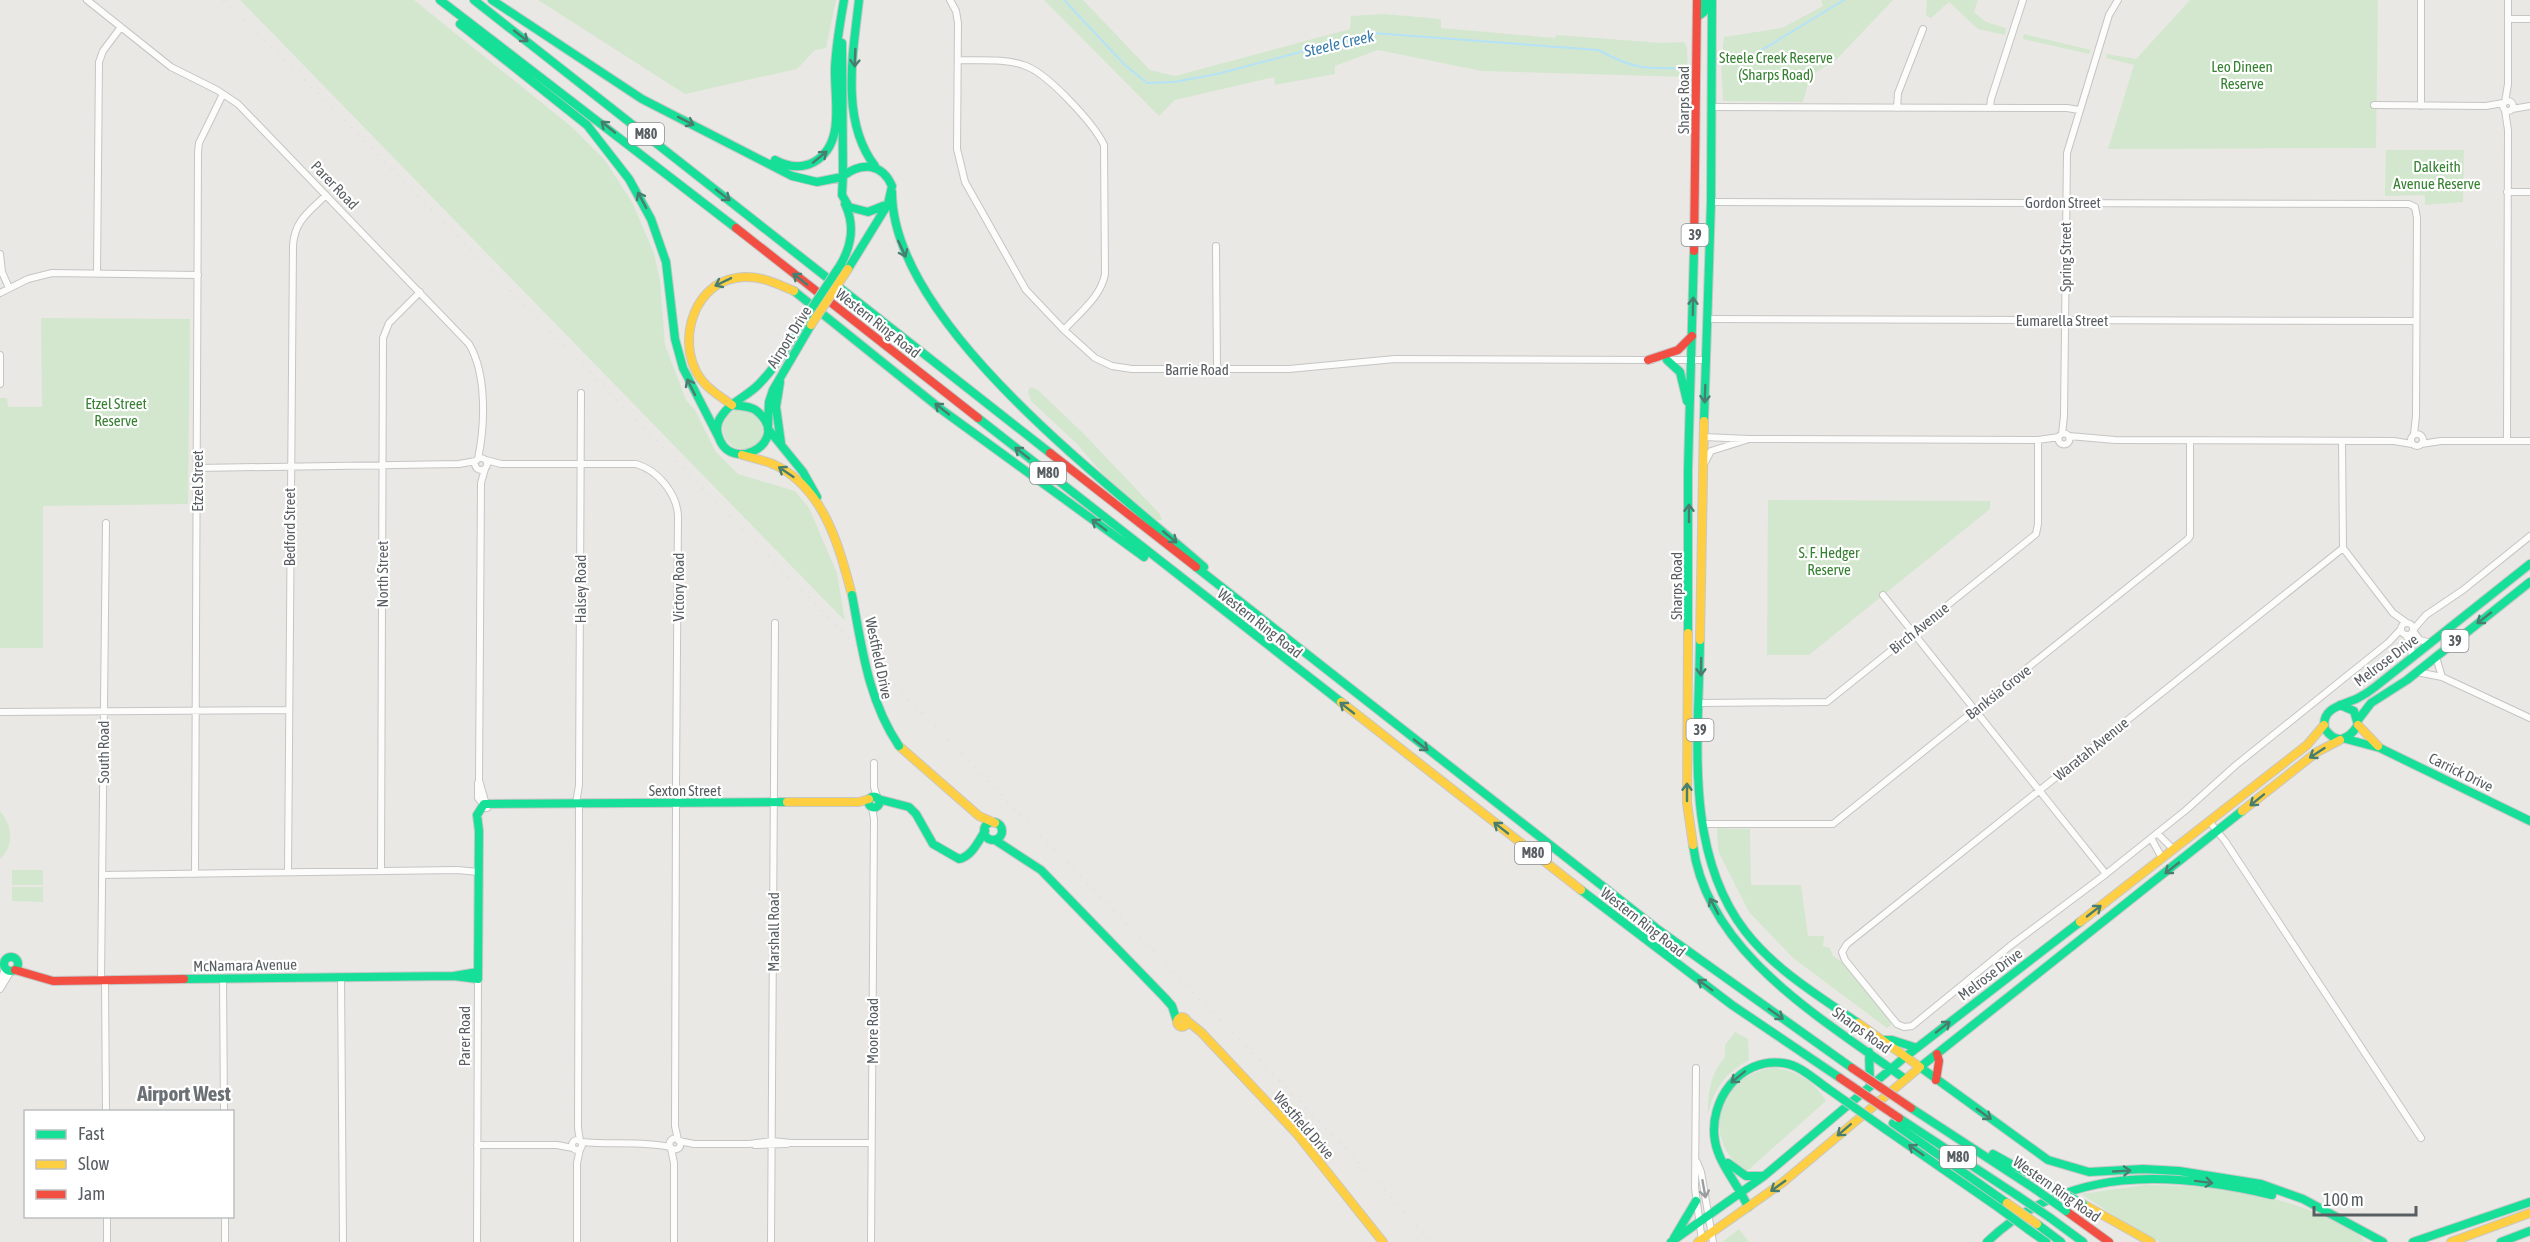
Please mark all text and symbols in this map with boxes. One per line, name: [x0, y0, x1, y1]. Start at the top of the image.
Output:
water label: Steele Creek: [1301, 26, 1377, 60]
one-way arrow: [512, 30, 528, 42]
one-way arrow: [849, 48, 860, 68]
park label: Steele Creek Reserve (Sharps Road): [1719, 49, 1833, 83]
park label: Leo Dineen Reserve: [2211, 58, 2273, 92]
street label: Sharps Road: [1675, 66, 1692, 134]
one-way arrow: [676, 115, 694, 127]
one-way arrow: [600, 121, 616, 134]
road number: M80: [628, 123, 664, 145]
one-way arrow: [812, 151, 828, 164]
street label: Parer Road: [308, 157, 362, 213]
park label: Dalkeith Avenue Reserve: [2393, 158, 2481, 192]
one-way arrow: [715, 189, 731, 202]
one-way arrow: [636, 192, 647, 210]
street label: Gordon Street: [2025, 194, 2101, 211]
street label: Spring Street: [2057, 222, 2074, 292]
road number: 39: [1682, 224, 1708, 246]
one-way arrow: [897, 239, 909, 257]
one-way arrow: [792, 273, 808, 286]
one-way arrow: [715, 277, 733, 289]
street label: Western Ring Road: [832, 285, 924, 361]
one-way arrow: [1687, 297, 1699, 317]
street label: Airport Drive: [763, 303, 815, 371]
street label: Eumarella Street: [2016, 312, 2108, 329]
street label: Barrie Road: [1165, 361, 1229, 378]
one-way arrow: [685, 379, 697, 396]
one-way arrow: [1699, 384, 1711, 404]
park label: Etzel Street Reserve: [85, 395, 147, 429]
one-way arrow: [934, 403, 950, 416]
one-way arrow: [1014, 446, 1030, 459]
street label: Etzel Street: [189, 450, 206, 512]
road number: M80: [1030, 462, 1066, 484]
one-way arrow: [778, 466, 794, 478]
street label: Bedford Street: [281, 488, 298, 566]
one-way arrow: [1683, 503, 1695, 523]
one-way arrow: [1091, 519, 1107, 531]
one-way arrow: [1162, 530, 1178, 543]
street label: North Street: [374, 541, 391, 607]
park label: S. F. Hedger Reserve: [1799, 544, 1860, 578]
street label: Sharps Road: [1668, 552, 1685, 620]
street label: Victory Road: [670, 553, 687, 621]
street label: Halsey Road: [572, 555, 589, 623]
street label: Western Ring Road: [1214, 585, 1306, 661]
street label: Birch Avenue: [1886, 599, 1952, 657]
one-way arrow: [2476, 612, 2492, 625]
street label: Westfield Drive: [862, 615, 896, 701]
street label: Melrose Drive: [2351, 630, 2421, 690]
road number: 39: [2442, 630, 2468, 652]
one-way arrow: [1695, 657, 1707, 677]
street label: Banksia Grove: [1962, 661, 2034, 723]
one-way arrow: [1339, 701, 1355, 714]
street label: Waratah Avenue: [2050, 714, 2132, 784]
road number: 39: [1686, 719, 1714, 741]
street label: South Road: [95, 721, 112, 783]
one-way arrow: [1413, 738, 1429, 751]
one-way arrow: [2309, 746, 2326, 759]
street label: Carrick Drive: [2426, 749, 2496, 795]
street label: Sexton Street: [649, 782, 721, 799]
one-way arrow: [1681, 782, 1693, 802]
one-way arrow: [2249, 793, 2265, 806]
one-way arrow: [1493, 821, 1509, 834]
road number: M80: [1515, 842, 1551, 864]
one-way arrow: [2164, 861, 2180, 874]
street label: Western Ring Road: [1597, 884, 1689, 960]
street label: Marshall Road: [765, 892, 782, 972]
one-way arrow: [1708, 897, 1719, 915]
one-way arrow: [2086, 905, 2102, 917]
street label: Melrose Drive: [1955, 944, 2025, 1004]
street label: McNamara Avenue: [193, 956, 297, 974]
one-way arrow: [1697, 979, 1713, 991]
street label: Moore Road: [864, 998, 881, 1064]
street label: Sharps Road: [1829, 1003, 1895, 1057]
street label: Parer Road: [456, 1006, 473, 1066]
one-way arrow: [1767, 1008, 1784, 1020]
one-way arrow: [1935, 1021, 1951, 1034]
one-way arrow: [1730, 1071, 1746, 1084]
district label: Airport West: [136, 1081, 231, 1105]
street label: Westfield Drive: [1270, 1088, 1338, 1162]
one-way arrow: [1975, 1108, 1991, 1121]
legend: [24, 1110, 234, 1218]
text: Fast: [78, 1123, 105, 1144]
one-way arrow: [1837, 1123, 1852, 1137]
one-way arrow: [1909, 1144, 1925, 1156]
road number: M80: [1940, 1146, 1976, 1168]
text: Slow: [78, 1153, 109, 1174]
street label: Western Ring Road: [2010, 1153, 2104, 1225]
one-way arrow: [2111, 1165, 2131, 1176]
one-way arrow: [2193, 1177, 2213, 1188]
one-way arrow: [1699, 1178, 1710, 1198]
one-way arrow: [1770, 1179, 1786, 1192]
scale bar: [2314, 1179, 2416, 1217]
text: Jam: [78, 1183, 105, 1204]
text: 100 m: [2323, 1189, 2364, 1210]

